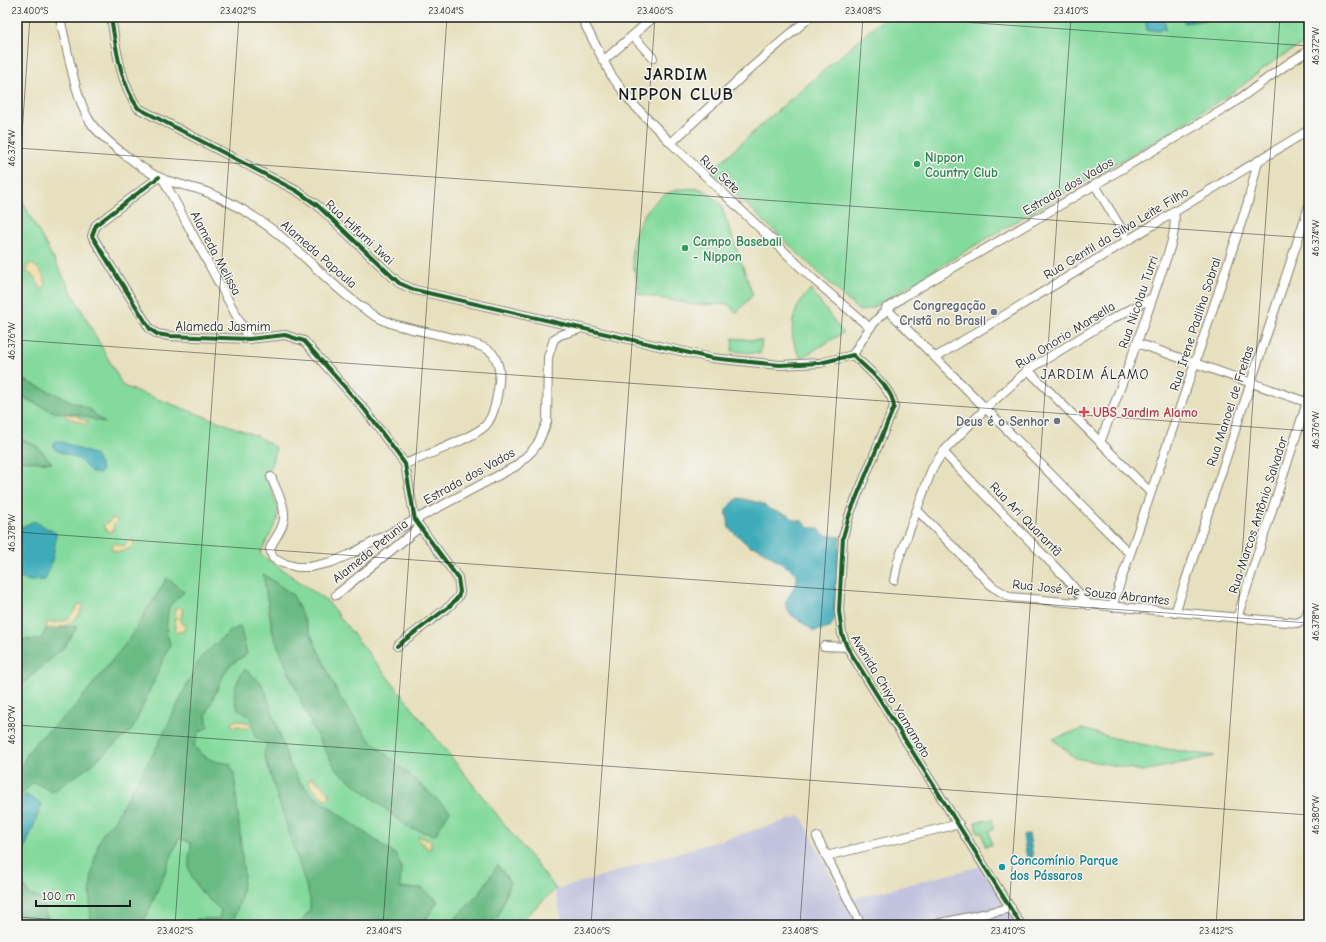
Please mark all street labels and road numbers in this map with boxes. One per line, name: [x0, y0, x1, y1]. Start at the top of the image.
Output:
street label: Rua Sete: [697, 152, 743, 197]
street label: Estrada dos Vados: [1020, 154, 1116, 218]
street label: Rua Gentil da Silva Leite Filho: [1041, 184, 1191, 282]
street label: Rua Hifumi Iwai: [323, 196, 397, 268]
street label: Alameda Melissa: [188, 208, 244, 298]
street label: Alameda Papoula: [278, 217, 360, 291]
street label: Rua Nicolau Turri: [1115, 254, 1161, 350]
street label: Rua Irene Padilha Sobral: [1166, 255, 1224, 393]
street label: Rua Onorio Marsella: [1013, 298, 1117, 372]
street label: Alameda Jasmim: [176, 319, 270, 334]
street label: Rua Manoel de Freitas: [1203, 344, 1257, 468]
street label: Rua Marcos Antônio Salvador: [1225, 434, 1291, 596]
street label: Estrada dos Vados: [421, 445, 517, 507]
street label: Rua Ari Quarantã: [987, 479, 1065, 559]
street label: Alameda Petunia: [329, 516, 411, 586]
street label: Rua José de Souza Abrantes: [1012, 576, 1170, 608]
street label: Avenida Chiyo Yamamoto: [848, 632, 934, 760]

